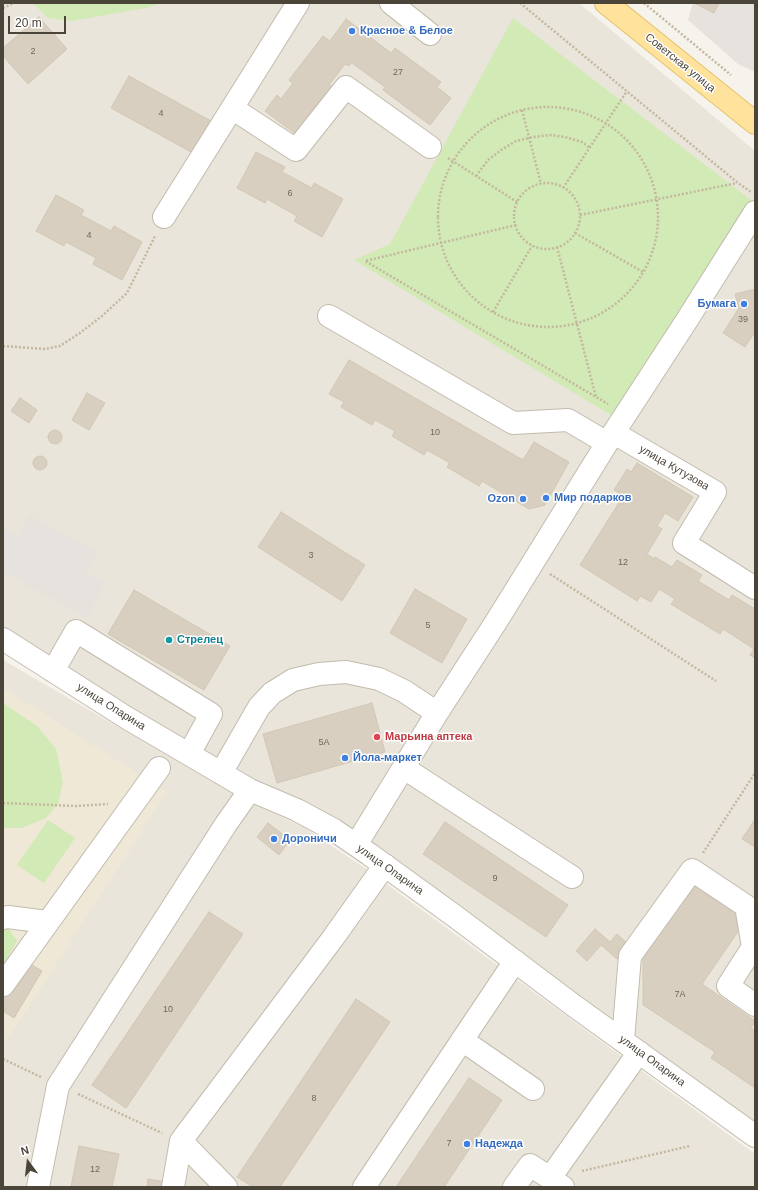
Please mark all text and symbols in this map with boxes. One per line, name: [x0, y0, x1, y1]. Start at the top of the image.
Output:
scale bar: [10, 8, 68, 34]
text: 20 m: [15, 16, 42, 30]
place label: Красное & Белое: [360, 24, 453, 38]
marker: Красное & Белое: [347, 26, 357, 36]
street label: Советская улица: [642, 31, 718, 95]
house number: 2: [30, 47, 36, 57]
house number: 27: [393, 68, 403, 78]
house number: 4: [158, 109, 164, 119]
house number: 6: [287, 189, 293, 199]
house number: 4: [86, 231, 92, 241]
place label: Бумага: [697, 297, 736, 311]
marker: Бумага: [739, 299, 749, 309]
house number: 39: [738, 315, 748, 325]
house number: 10: [430, 428, 440, 438]
street label: улица Кутузова: [637, 443, 711, 493]
place label: Мир подарков: [554, 491, 632, 505]
place label: Ozon: [488, 492, 515, 506]
marker: Мир подарков: [541, 493, 551, 503]
marker: Ozon: [518, 494, 528, 504]
house number: 3: [308, 551, 314, 561]
house number: 12: [618, 558, 628, 568]
house number: 5: [425, 621, 431, 631]
place label: Стрелец: [177, 633, 223, 647]
marker: Стрелец: [164, 635, 174, 645]
street label: улица Опарина: [74, 681, 148, 733]
place label: Марьина аптека: [385, 730, 472, 744]
marker: Марьина аптека: [372, 732, 382, 742]
house number: 5А: [318, 738, 330, 748]
place label: Йола-маркет: [353, 751, 422, 765]
marker: Йола-маркет: [340, 753, 350, 763]
place label: Дороничи: [282, 832, 337, 846]
marker: Дороничи: [269, 834, 279, 844]
street label: улица Опарина: [354, 842, 426, 898]
house number: 9: [492, 874, 498, 884]
house number: 7А: [674, 990, 686, 1000]
house number: 10: [163, 1005, 173, 1015]
street label: улица Опарина: [616, 1033, 688, 1089]
house number: 8: [311, 1094, 317, 1104]
place label: Надежда: [475, 1137, 523, 1151]
house number: 7: [446, 1139, 452, 1149]
marker: Надежда: [462, 1139, 472, 1149]
north arrow: [8, 1142, 48, 1182]
text: N: [19, 1144, 30, 1157]
house number: 12: [90, 1165, 100, 1175]

